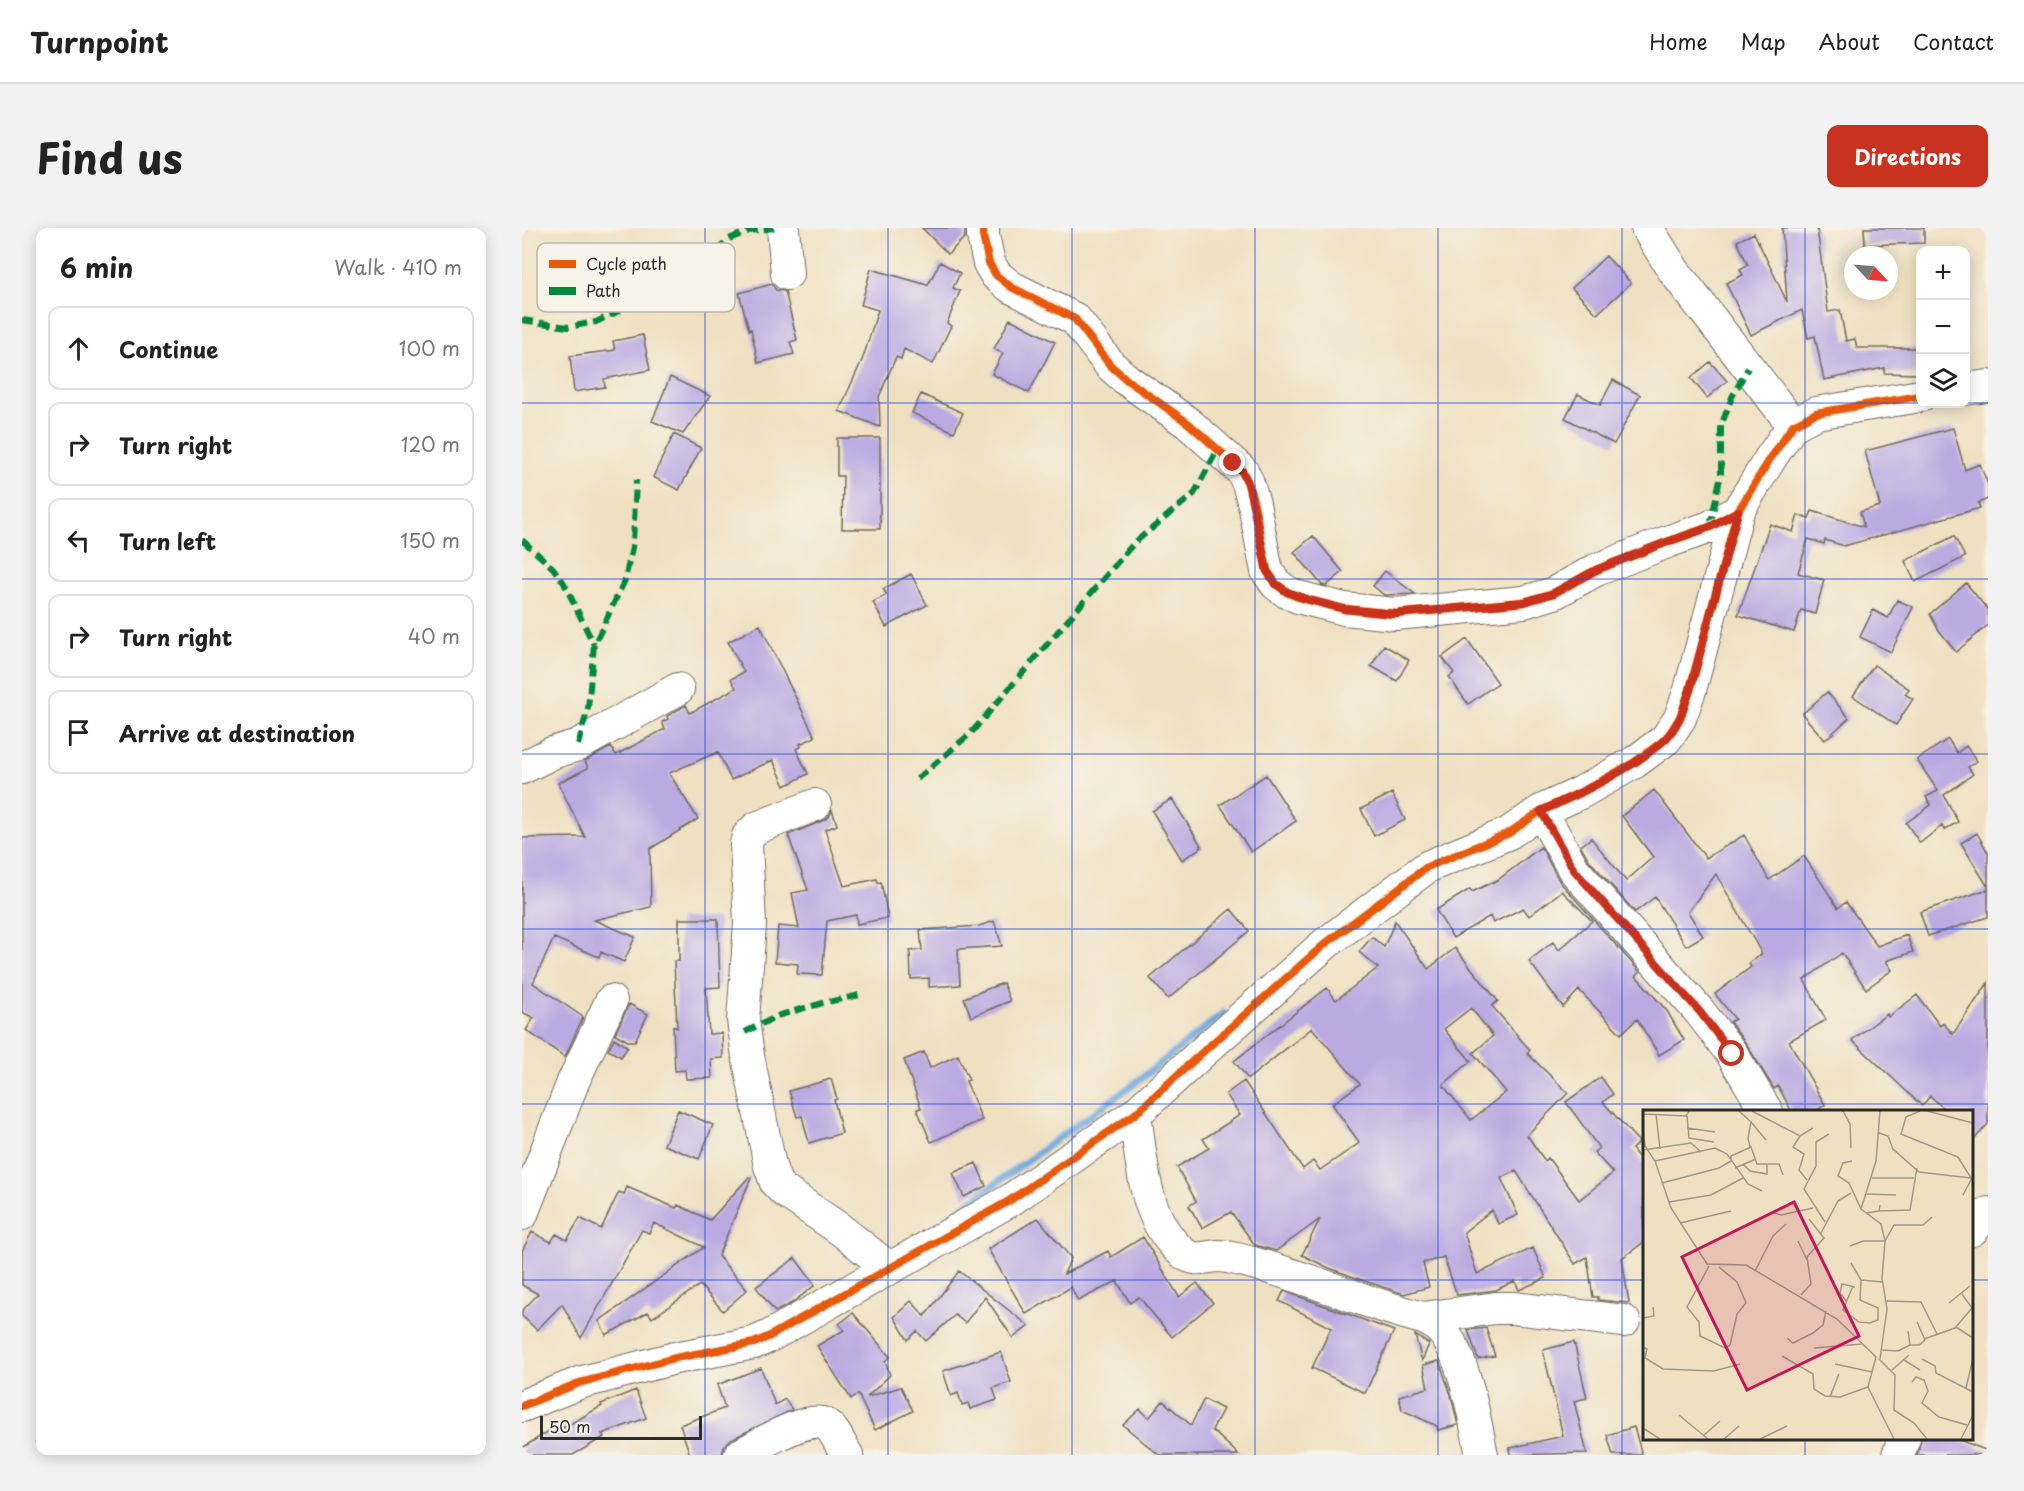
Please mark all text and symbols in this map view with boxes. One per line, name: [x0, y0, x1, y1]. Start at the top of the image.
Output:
text: Turnpoint: [30, 20, 169, 63]
text: Home: [1649, 25, 1708, 57]
text: Map: [1741, 25, 1786, 57]
text: About: [1819, 25, 1880, 57]
text: Contact: [1913, 25, 1994, 57]
text: Find us: [36, 125, 183, 188]
button: Directions: [1827, 125, 1988, 187]
legend: [537, 243, 735, 312]
north arrow: [1844, 246, 1898, 300]
map controls: [1916, 246, 1970, 408]
button: +: [1916, 246, 1970, 300]
text: 6 min: [60, 248, 133, 287]
text: Cycle path: [586, 251, 667, 275]
text: Walk · 410 m: [334, 252, 462, 282]
text: Path: [586, 278, 621, 302]
button: −: [1916, 300, 1970, 354]
icon: ahead: [62, 332, 95, 365]
text: Continue: [119, 332, 218, 365]
text: 100 m: [399, 333, 460, 363]
button: layers: [1916, 354, 1970, 408]
icon: right: [62, 428, 95, 461]
text: Turn right: [119, 428, 232, 461]
text: 120 m: [401, 429, 460, 459]
route end: [1219, 449, 1245, 475]
icon: left: [62, 524, 95, 557]
text: Turn left: [119, 524, 216, 557]
text: 150 m: [400, 525, 460, 555]
icon: right: [62, 620, 95, 653]
text: Turn right: [119, 620, 232, 653]
text: 40 m: [408, 621, 460, 651]
icon: arrive: [62, 716, 95, 749]
text: Arrive at destination: [119, 716, 355, 749]
route start: [1718, 1040, 1744, 1066]
inset map: [1643, 1110, 1973, 1440]
scale bar: [540, 1413, 702, 1440]
text: 50 m: [549, 1414, 590, 1438]

